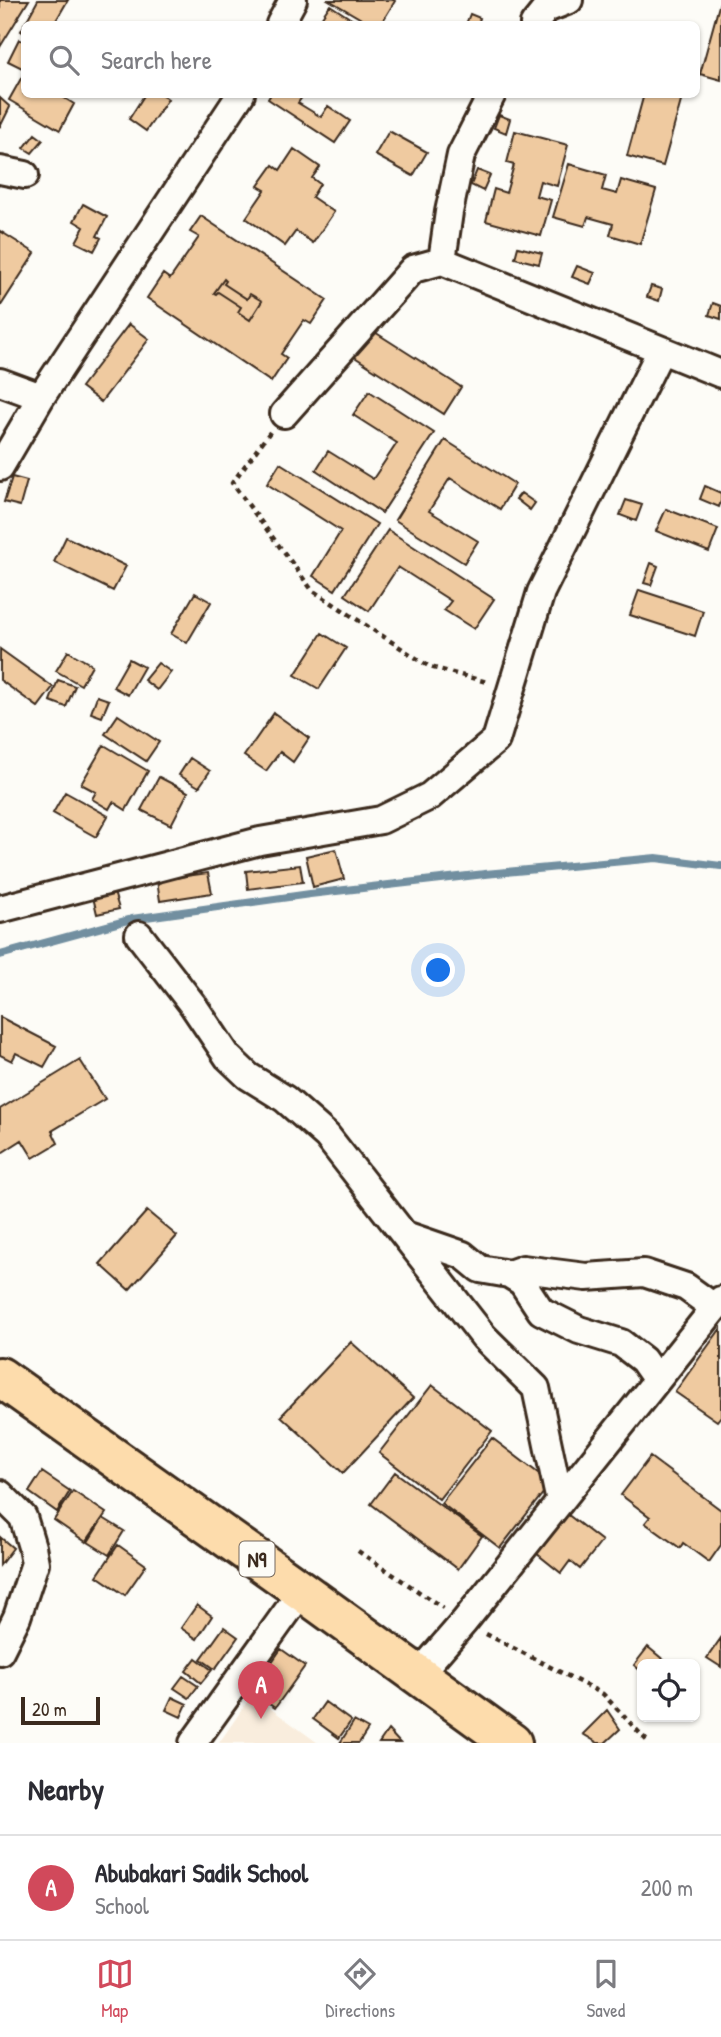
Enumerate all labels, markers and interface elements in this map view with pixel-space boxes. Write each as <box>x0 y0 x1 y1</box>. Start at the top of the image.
search box <box>21 21 700 98</box>
icon: search <box>45 41 83 79</box>
text: Search here <box>101 42 212 77</box>
your location <box>421 953 455 987</box>
road number: N9 <box>240 1542 274 1576</box>
map controls <box>637 1659 700 1722</box>
button: locate <box>637 1659 700 1722</box>
pin: A <box>238 1661 284 1719</box>
scale bar <box>21 1694 100 1726</box>
text: 20 m <box>32 1696 67 1722</box>
text: Nearby <box>28 1769 104 1809</box>
text: Abubakari Sadik School <box>95 1855 308 1890</box>
text: A <box>45 1872 57 1903</box>
text: 200 m <box>641 1872 693 1903</box>
text: School <box>95 1890 149 1921</box>
tab: Map <box>96 1955 134 2023</box>
tab: Directions <box>325 1955 395 2023</box>
tab: Saved <box>587 1955 625 2023</box>

